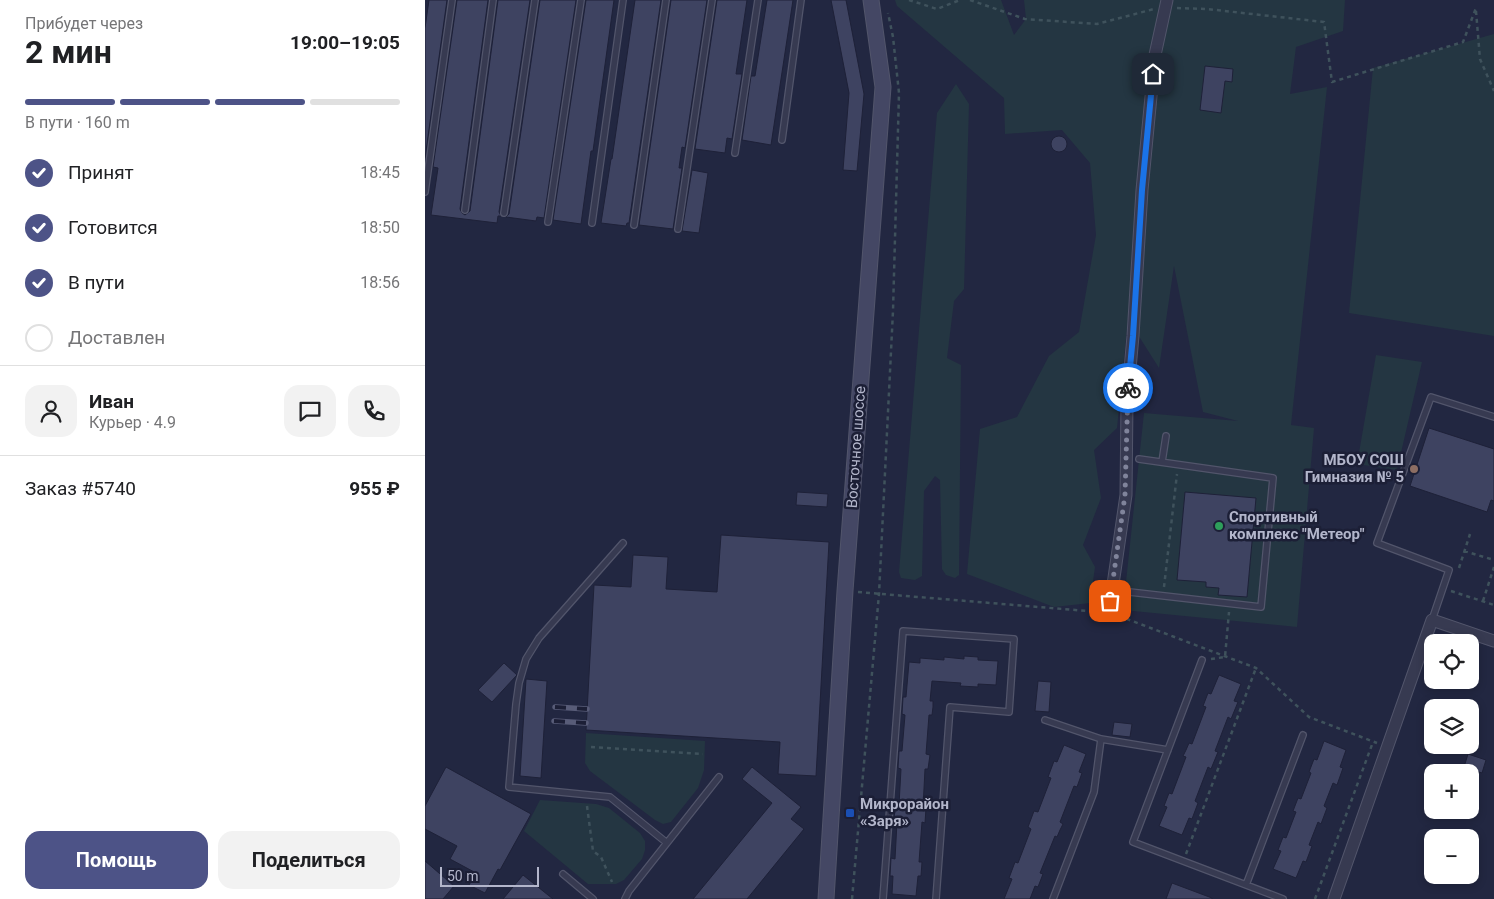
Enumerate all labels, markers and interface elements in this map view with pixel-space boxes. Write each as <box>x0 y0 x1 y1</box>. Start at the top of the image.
text: Прибудет через <box>25 14 143 33</box>
text: 19:00–19:05 <box>290 31 400 54</box>
text: 2 мин <box>25 33 112 71</box>
pin <box>1132 53 1174 95</box>
icon: home <box>1139 60 1167 88</box>
text: В пути · 160 m <box>25 113 130 132</box>
icon: check <box>25 159 53 187</box>
text: Принят <box>68 161 134 184</box>
text: 18:45 <box>360 163 400 182</box>
icon: check <box>25 214 53 242</box>
text: Готовится <box>68 216 158 239</box>
text: 18:50 <box>360 218 400 237</box>
icon: check <box>25 269 53 297</box>
text: В пути <box>68 271 125 294</box>
text: 18:56 <box>360 273 400 292</box>
text: Доставлен <box>68 326 165 349</box>
courier <box>1103 363 1153 413</box>
icon: bike <box>1114 374 1142 402</box>
button: person <box>25 385 77 437</box>
button: chat <box>284 385 336 437</box>
button: phone <box>348 385 400 437</box>
street label: Восточное шоссе <box>843 385 869 509</box>
text: Иван <box>89 390 134 413</box>
text: Курьер · 4.9 <box>89 413 176 432</box>
place label: МБОУ СОШ Гимназия № 5 <box>1305 451 1404 486</box>
marker: МБОУ СОШ Гимназия № 5 <box>1408 463 1420 475</box>
text: Заказ #5740 <box>25 477 136 500</box>
text: 955 ₽ <box>349 477 400 500</box>
place label: Спортивный комплекс "Метеор" <box>1229 508 1365 543</box>
marker: Спортивный комплекс "Метеор" <box>1213 520 1225 532</box>
pin <box>1089 580 1131 622</box>
icon: bag <box>1096 587 1124 615</box>
map controls <box>1424 634 1479 884</box>
button: locate <box>1424 634 1479 689</box>
button: layers <box>1424 699 1479 754</box>
button: + <box>1424 764 1479 819</box>
place label: Микрорайон «Заря» <box>860 795 949 830</box>
marker: Микрорайон «Заря» <box>844 807 856 819</box>
button: − <box>1424 829 1479 884</box>
button: Помощь <box>25 831 208 889</box>
button: Поделиться <box>218 831 400 889</box>
scale bar <box>440 864 539 887</box>
text: 50 m <box>447 868 479 884</box>

